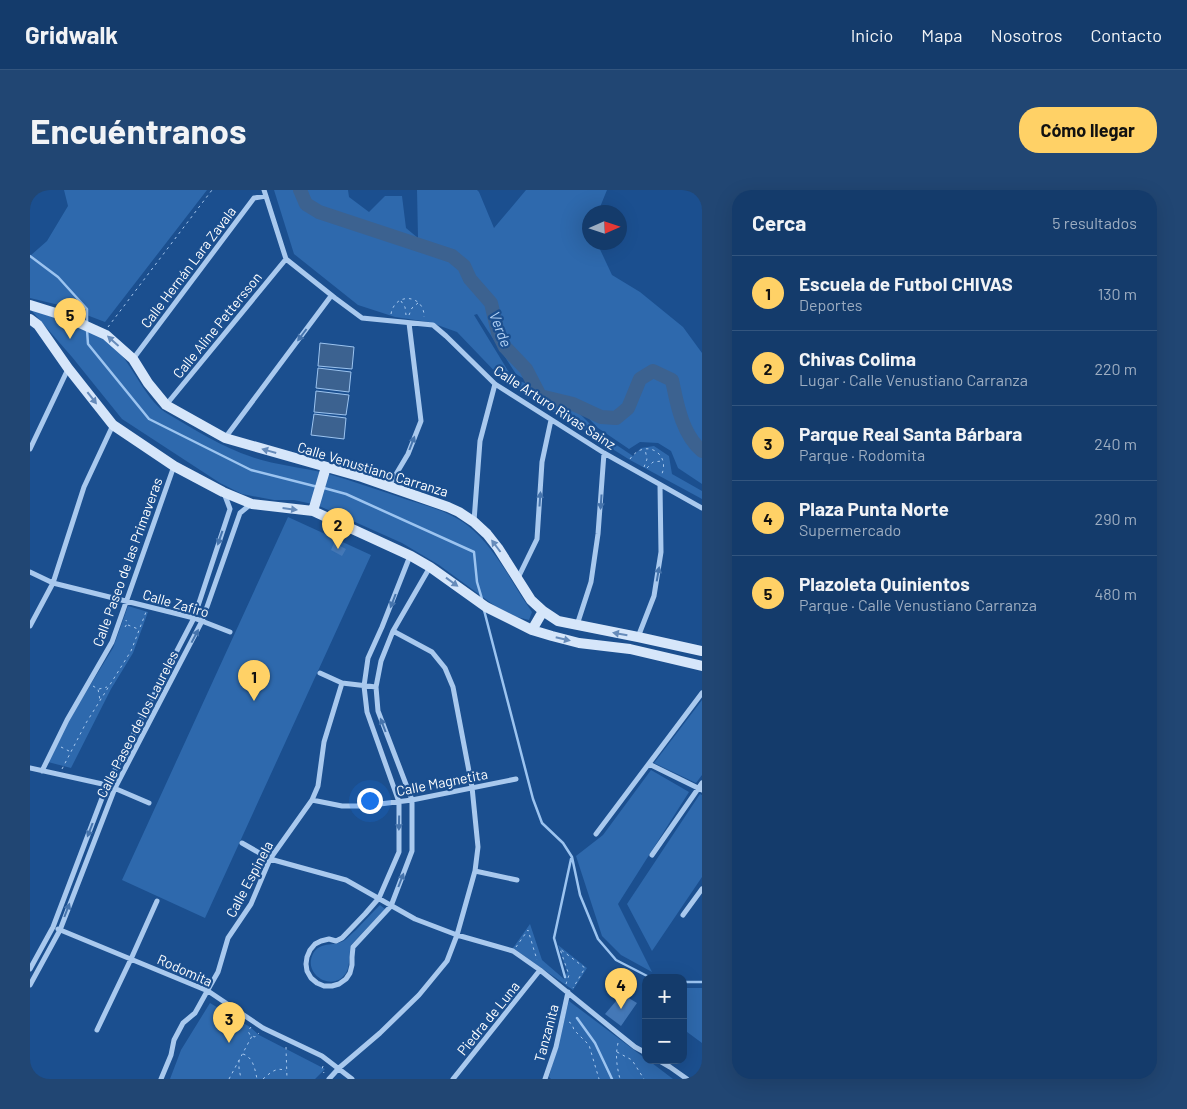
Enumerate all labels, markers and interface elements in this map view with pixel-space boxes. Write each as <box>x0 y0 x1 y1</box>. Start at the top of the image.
text: Gridwalk <box>25 20 118 49</box>
text: Inicio <box>851 24 893 46</box>
text: Mapa <box>921 24 963 46</box>
text: Nosotros <box>991 24 1062 46</box>
text: Contacto <box>1090 24 1162 46</box>
button: Cómo llegar <box>1019 107 1157 153</box>
text: Encuéntranos <box>30 109 247 151</box>
street label: Calle Hernán Lara Zavala <box>137 203 239 331</box>
north arrow <box>582 205 627 250</box>
text: Cerca <box>752 210 806 235</box>
text: 5 resultados <box>1052 213 1137 232</box>
street label: Calle Aline Pettersson <box>169 269 265 381</box>
text: Escuela de Futbol CHIVAS <box>799 272 1013 295</box>
text: 1 <box>765 284 771 303</box>
text: 130 m <box>1098 284 1137 303</box>
text: Deportes <box>799 295 863 314</box>
pin: 5 <box>54 298 86 339</box>
water label: Verde <box>486 309 516 349</box>
one-way arrow <box>297 328 307 342</box>
one-way arrow <box>107 335 119 347</box>
text: Chivas Colima <box>799 347 916 370</box>
text: 2 <box>764 359 772 378</box>
text: 220 m <box>1094 359 1137 378</box>
street label: Calle Arturo Rivas Sainz <box>491 361 619 453</box>
text: Lugar · Calle Venustiano Carranza <box>799 370 1028 389</box>
one-way arrow <box>86 391 97 404</box>
text: Parque Real Santa Bárbara <box>799 422 1022 445</box>
text: 3 <box>764 434 772 453</box>
text: 240 m <box>1094 434 1137 453</box>
one-way arrow <box>408 435 416 450</box>
street label: Calle Venustiano Carranza <box>296 438 450 500</box>
text: Parque · Rodomita <box>799 445 925 464</box>
one-way arrow <box>262 447 277 455</box>
street label: Calle Paseo de las Primaveras <box>88 475 166 649</box>
one-way arrow <box>536 491 544 507</box>
one-way arrow <box>596 494 604 510</box>
text: Plaza Punta Norte <box>799 497 949 520</box>
one-way arrow <box>282 505 298 513</box>
pin: 2 <box>322 508 354 549</box>
text: 4 <box>763 509 773 528</box>
text: 290 m <box>1095 509 1137 528</box>
text: Supermercado <box>799 520 901 539</box>
one-way arrow <box>216 531 224 546</box>
one-way arrow <box>491 539 501 553</box>
one-way arrow <box>654 565 662 581</box>
text: Plazoleta Quinientos <box>799 572 970 595</box>
one-way arrow <box>445 577 458 588</box>
text: 5 <box>764 584 772 603</box>
text: 480 m <box>1094 584 1137 603</box>
street label: Calle Zafiro <box>141 585 211 621</box>
one-way arrow <box>388 594 396 608</box>
text: Parque · Calle Venustiano Carranza <box>799 595 1037 614</box>
one-way arrow <box>190 629 199 643</box>
one-way arrow <box>612 629 628 637</box>
one-way arrow <box>555 635 570 643</box>
street label: Calle Paseo de los Laureles <box>92 647 182 800</box>
pin: 1 <box>238 660 270 701</box>
one-way arrow <box>379 717 387 732</box>
street label: Calle Magnetita <box>395 765 489 799</box>
your location <box>357 788 383 814</box>
one-way arrow <box>395 815 403 831</box>
one-way arrow <box>86 822 93 837</box>
street label: Calle Espinela <box>222 838 276 920</box>
one-way arrow <box>397 872 405 887</box>
one-way arrow <box>63 902 71 917</box>
street label: Rodomita <box>155 950 215 990</box>
pin: 4 <box>605 968 637 1009</box>
map controls <box>642 974 687 1064</box>
button: + <box>642 974 687 1019</box>
street label: Piedra de Luna <box>453 978 523 1058</box>
pin: 3 <box>213 1002 245 1043</box>
street label: Tanzanita <box>530 1002 562 1064</box>
button: − <box>642 1019 687 1064</box>

